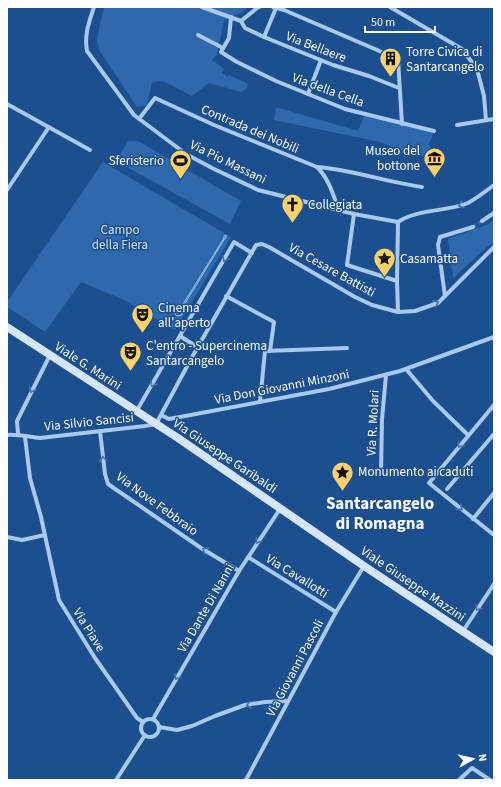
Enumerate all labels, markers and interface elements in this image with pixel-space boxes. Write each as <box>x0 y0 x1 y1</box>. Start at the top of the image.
scale bar <box>365 8 435 34</box>
text: 50 m <box>371 14 395 31</box>
street label: Via Bellaere <box>283 27 349 67</box>
place label: Torre Civica di Santarcangelo <box>406 43 484 76</box>
building icon: Torre Civica di Santarcangelo <box>377 46 403 79</box>
street label: Via della Cella <box>289 69 367 111</box>
street label: Contrada dei Nobili <box>198 100 302 158</box>
street label: Via Pio Massani <box>187 136 269 188</box>
place label: Museo del bottone <box>365 142 420 175</box>
museum icon: Museo del bottone <box>422 145 448 178</box>
sports icon: Sferisterio <box>167 148 193 181</box>
place label: Sferisterio <box>109 152 164 170</box>
church icon: Collegiata <box>279 192 305 225</box>
place label: Collegiata <box>308 196 362 214</box>
one-way arrow <box>457 200 464 209</box>
park label: Campo della Fiera <box>92 221 148 254</box>
street label: Via Cesare Battisti <box>285 239 379 301</box>
place icon: Casamatta <box>372 246 398 279</box>
place label: Casamatta <box>400 250 458 268</box>
one-way arrow <box>222 255 229 262</box>
place label: Cinema all'aperto <box>158 299 210 332</box>
one-way arrow <box>431 300 439 308</box>
theatre icon: Cinema all'aperto <box>129 302 155 335</box>
place label: C'entro - Supercinema Santarcangelo <box>146 337 267 370</box>
street label: Viale G. Marini <box>51 338 125 394</box>
theatre icon: C'entro - Supercinema Santarcangelo <box>118 340 144 373</box>
street label: Via Don Giovanni Minzoni <box>213 365 351 409</box>
one-way arrow <box>150 379 157 387</box>
one-way arrow <box>29 386 37 394</box>
street label: Via R. Molari <box>362 389 384 457</box>
street label: Via Silvio Sancisi <box>43 408 135 436</box>
street label: Via Giuseppe Garibaldi <box>169 414 281 498</box>
one-way arrow <box>458 441 465 448</box>
one-way arrow <box>99 456 108 462</box>
place icon: Monumento ai caduti <box>330 459 356 492</box>
place label: Monumento ai caduti <box>358 463 473 481</box>
street label: Via Nove Febbraio <box>112 468 202 540</box>
district label: Santarcangelo di Romagna <box>326 492 434 536</box>
one-way arrow <box>455 503 462 510</box>
one-way arrow <box>255 537 263 544</box>
street label: Viale Giuseppe Mazzini <box>357 542 469 626</box>
one-way arrow <box>202 548 209 555</box>
street label: Via Cavallotti <box>262 550 332 602</box>
street label: Via Dante Di Nanni <box>173 560 239 656</box>
one-way arrow <box>476 604 483 611</box>
street label: Via Piave <box>68 605 110 655</box>
street label: Via Giovanni Pascoli <box>262 616 328 720</box>
one-way arrow <box>175 672 182 680</box>
one-way arrow <box>246 700 252 709</box>
north arrow <box>453 739 493 779</box>
text: N <box>474 753 490 762</box>

